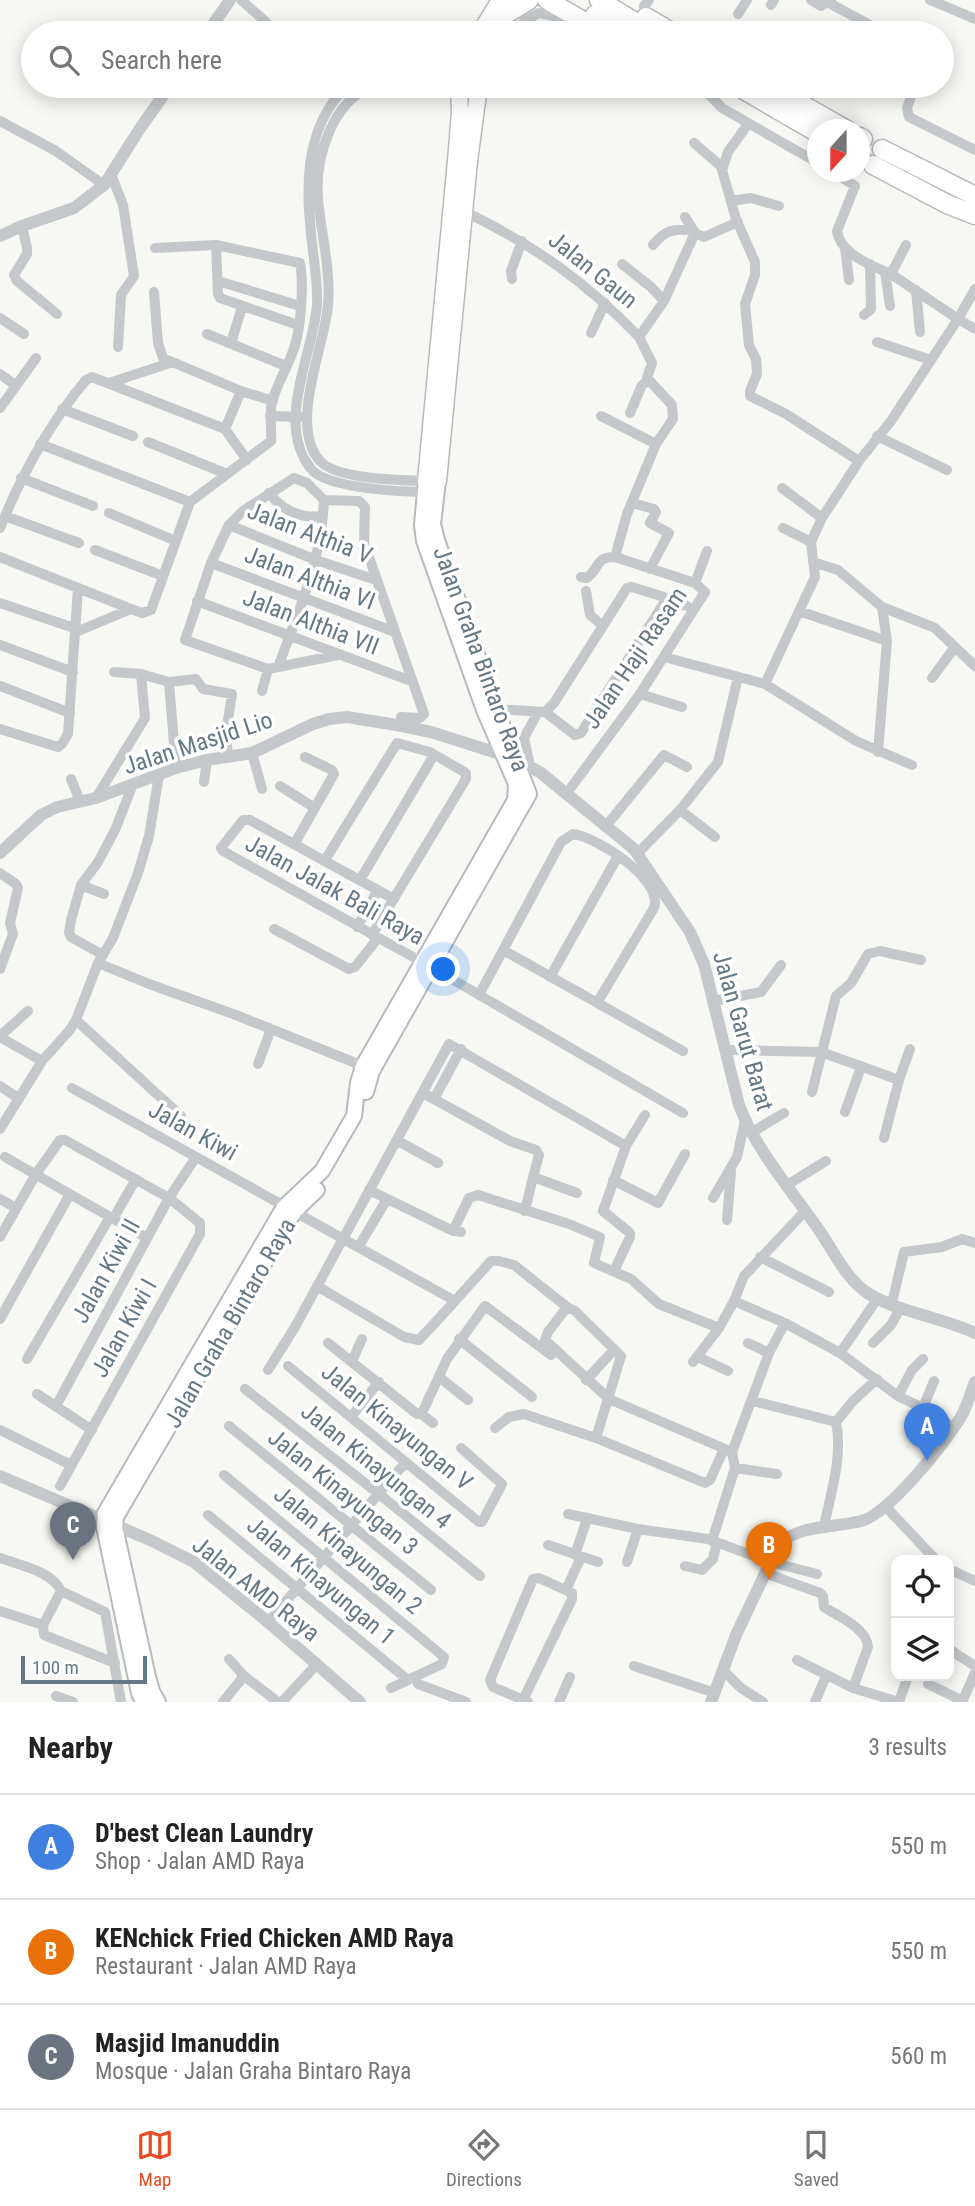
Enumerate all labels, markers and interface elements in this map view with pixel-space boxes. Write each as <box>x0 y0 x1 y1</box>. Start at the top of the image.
search box <box>21 21 954 98</box>
icon: search <box>45 41 83 79</box>
text: Search here <box>101 45 222 75</box>
north arrow <box>807 119 870 182</box>
street label: Jalan Gaun <box>543 226 643 314</box>
street label: Jalan Althia V <box>244 496 376 570</box>
street label: Jalan Althia VI <box>241 540 379 616</box>
street label: Jalan Graha Bintaro Raya <box>427 543 535 775</box>
street label: Jalan Haji Rasam <box>577 582 693 734</box>
street label: Jalan Althia VII <box>239 583 383 661</box>
street label: Jalan Masjid Lio <box>120 706 276 780</box>
street label: Jalan Jalak Bali Raya <box>241 829 429 951</box>
street label: Jalan Garut Barat <box>707 948 779 1114</box>
your location <box>426 952 460 986</box>
street label: Jalan Kiwi <box>144 1095 242 1167</box>
street label: Jalan Graha Bintaro Raya <box>159 1213 301 1433</box>
street label: Jalan Kiwi II <box>66 1214 146 1328</box>
street label: Jalan Kiwi I <box>85 1274 163 1382</box>
street label: Jalan Kinayungan V <box>316 1358 478 1496</box>
street label: Jalan Kinayungan 4 <box>296 1397 457 1535</box>
pin: A <box>904 1403 950 1461</box>
street label: Jalan Kinayungan 3 <box>263 1423 423 1561</box>
street label: Jalan Kinayungan 2 <box>268 1480 428 1620</box>
pin: C <box>50 1502 96 1560</box>
street label: Jalan Kinayungan 1 <box>241 1511 401 1651</box>
pin: B <box>746 1522 792 1580</box>
street label: Jalan AMD Raya <box>187 1531 325 1647</box>
map controls <box>891 1555 954 1681</box>
button: locate <box>891 1555 954 1618</box>
button: layers <box>891 1618 954 1681</box>
scale bar <box>21 1653 147 1685</box>
text: 100 m <box>32 1656 79 1679</box>
text: Nearby <box>28 1730 113 1765</box>
text: 3 results <box>869 1734 947 1761</box>
text: D'best Clean Laundry <box>95 1818 313 1848</box>
text: A <box>44 1833 58 1860</box>
text: 550 m <box>890 1833 947 1860</box>
text: Shop · Jalan AMD Raya <box>95 1848 304 1875</box>
text: KENchick Fried Chicken AMD Raya <box>95 1923 454 1953</box>
text: B <box>45 1938 57 1965</box>
text: 550 m <box>890 1938 947 1965</box>
text: Restaurant · Jalan AMD Raya <box>95 1953 356 1980</box>
text: Masjid Imanuddin <box>95 2028 280 2058</box>
text: C <box>44 2043 58 2070</box>
text: 560 m <box>890 2043 947 2070</box>
text: Mosque · Jalan Graha Bintaro Raya <box>95 2058 411 2085</box>
tab: Map <box>136 2126 174 2191</box>
tab: Directions <box>446 2126 522 2191</box>
tab: Saved <box>794 2126 839 2191</box>

